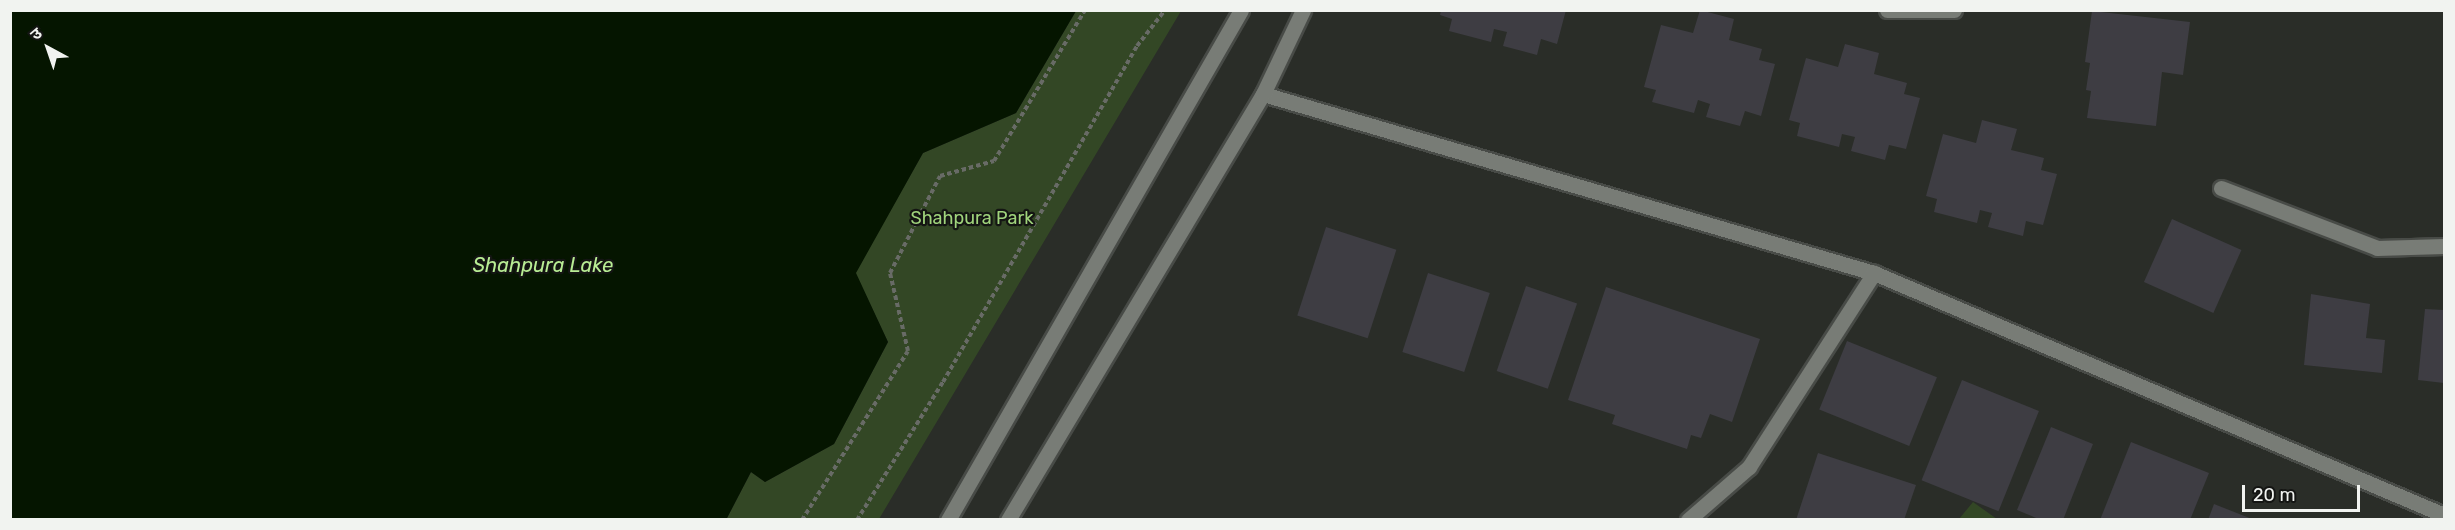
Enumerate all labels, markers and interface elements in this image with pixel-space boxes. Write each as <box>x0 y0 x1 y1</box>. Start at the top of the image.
north arrow <box>18 18 78 78</box>
text: उ <box>26 24 46 44</box>
park label: Shahpura Park <box>910 207 1034 229</box>
water label: Shahpura Lake <box>473 253 613 277</box>
scale bar <box>2245 473 2364 511</box>
text: 20 m <box>2253 484 2295 506</box>

